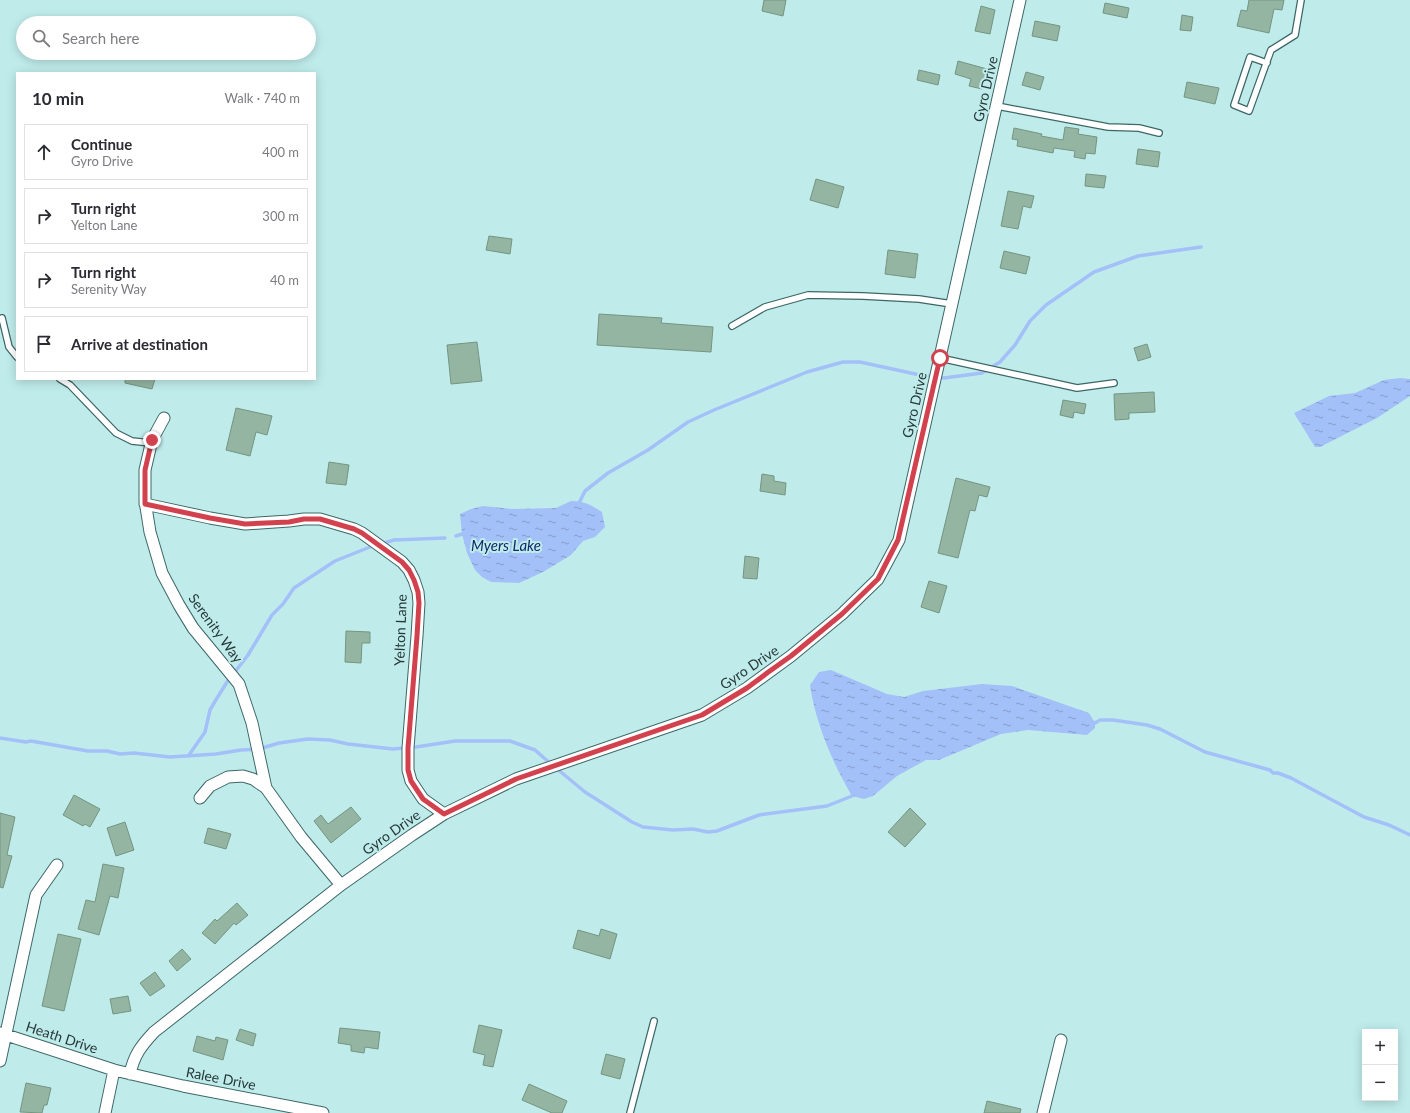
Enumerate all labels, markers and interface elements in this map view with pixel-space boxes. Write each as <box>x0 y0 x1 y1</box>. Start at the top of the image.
search box <box>16 16 316 60</box>
icon: search <box>30 27 52 49</box>
text: Search here <box>62 29 139 47</box>
street label: Gyro Drive <box>969 54 1001 124</box>
text: 10 min <box>32 88 84 109</box>
text: Walk · 740 m <box>224 90 300 106</box>
text: Continue <box>71 135 132 153</box>
icon: ahead <box>33 141 55 163</box>
text: 400 m <box>262 144 299 160</box>
text: Gyro Drive <box>71 153 133 169</box>
text: Turn right <box>71 199 136 217</box>
icon: right <box>33 205 55 227</box>
text: 300 m <box>262 208 299 224</box>
text: Yelton Lane <box>71 217 137 233</box>
text: Turn right <box>71 263 136 281</box>
icon: right <box>33 269 55 291</box>
text: 40 m <box>270 272 299 288</box>
text: Serenity Way <box>71 281 147 297</box>
icon: arrive <box>33 333 55 355</box>
text: Arrive at destination <box>71 335 208 353</box>
route start <box>931 349 949 367</box>
street label: Gyro Drive <box>898 370 930 440</box>
route end <box>143 431 161 449</box>
water label: Myers Lake <box>471 536 541 554</box>
street label: Serenity Way <box>185 590 247 667</box>
street label: Yelton Lane <box>390 594 410 666</box>
street label: Gyro Drive <box>717 641 781 693</box>
street label: Gyro Drive <box>359 806 423 858</box>
street label: Heath Drive <box>24 1017 100 1057</box>
map controls <box>1362 1029 1398 1101</box>
button: + <box>1362 1029 1398 1065</box>
street label: Ralee Drive <box>185 1063 257 1093</box>
button: − <box>1362 1065 1398 1101</box>

